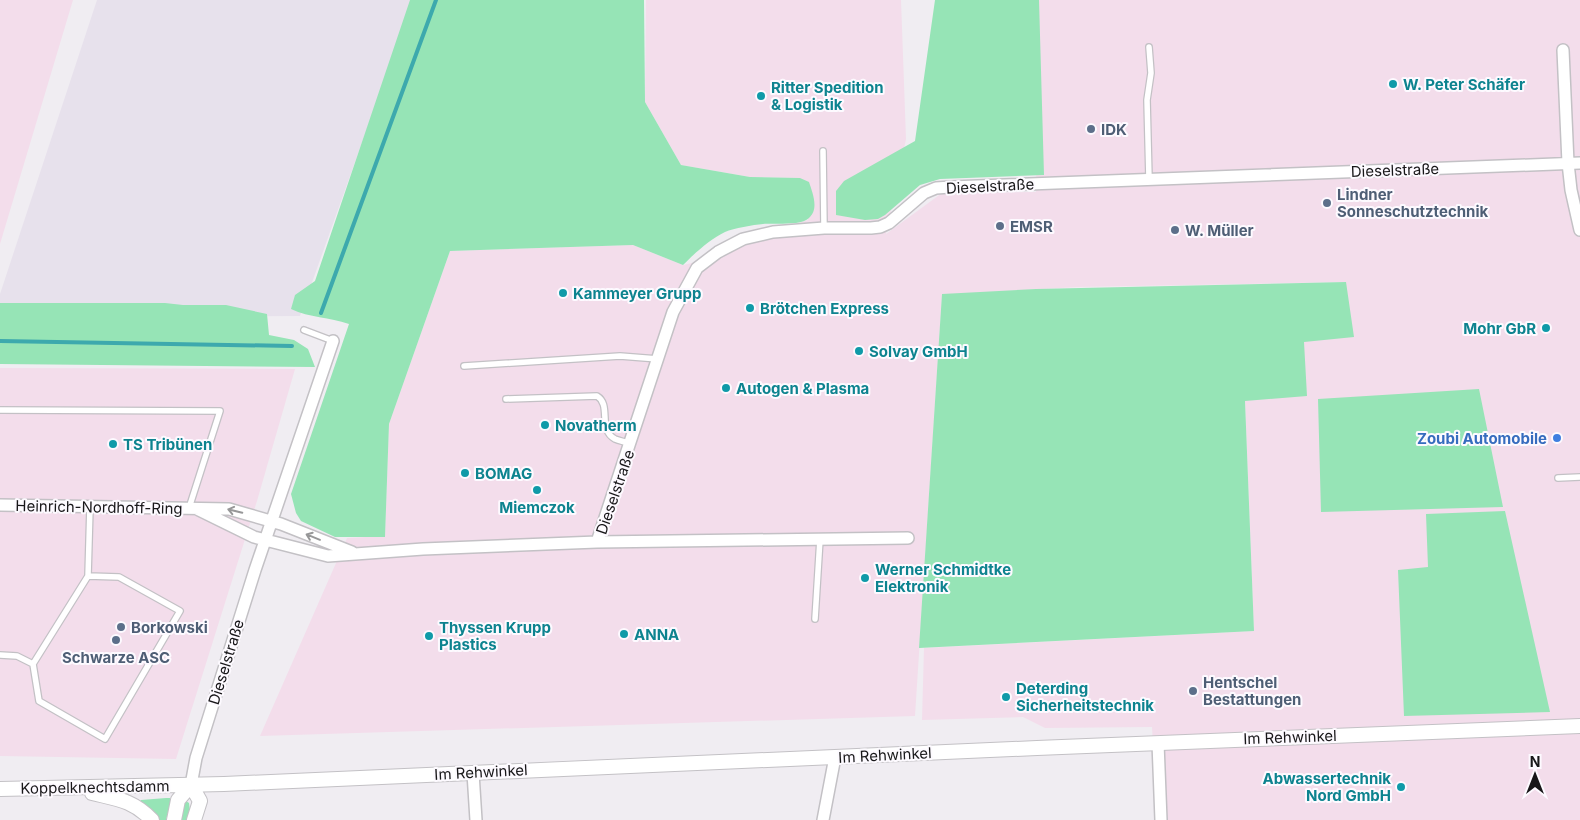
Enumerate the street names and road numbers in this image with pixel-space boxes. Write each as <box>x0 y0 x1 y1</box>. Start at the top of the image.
street label: Dieselstraße <box>1351 159 1439 181</box>
street label: Dieselstraße <box>945 174 1035 198</box>
street label: Dieselstraße <box>592 447 638 537</box>
street label: Heinrich-Nordhoff-Ring <box>15 496 183 518</box>
street label: Dieselstraße <box>204 617 248 707</box>
street label: Im Rehwinkel <box>1243 726 1337 748</box>
street label: Im Rehwinkel <box>838 743 932 767</box>
street label: Im Rehwinkel <box>434 760 528 784</box>
street label: Koppelknechtsdamm <box>20 776 170 798</box>

